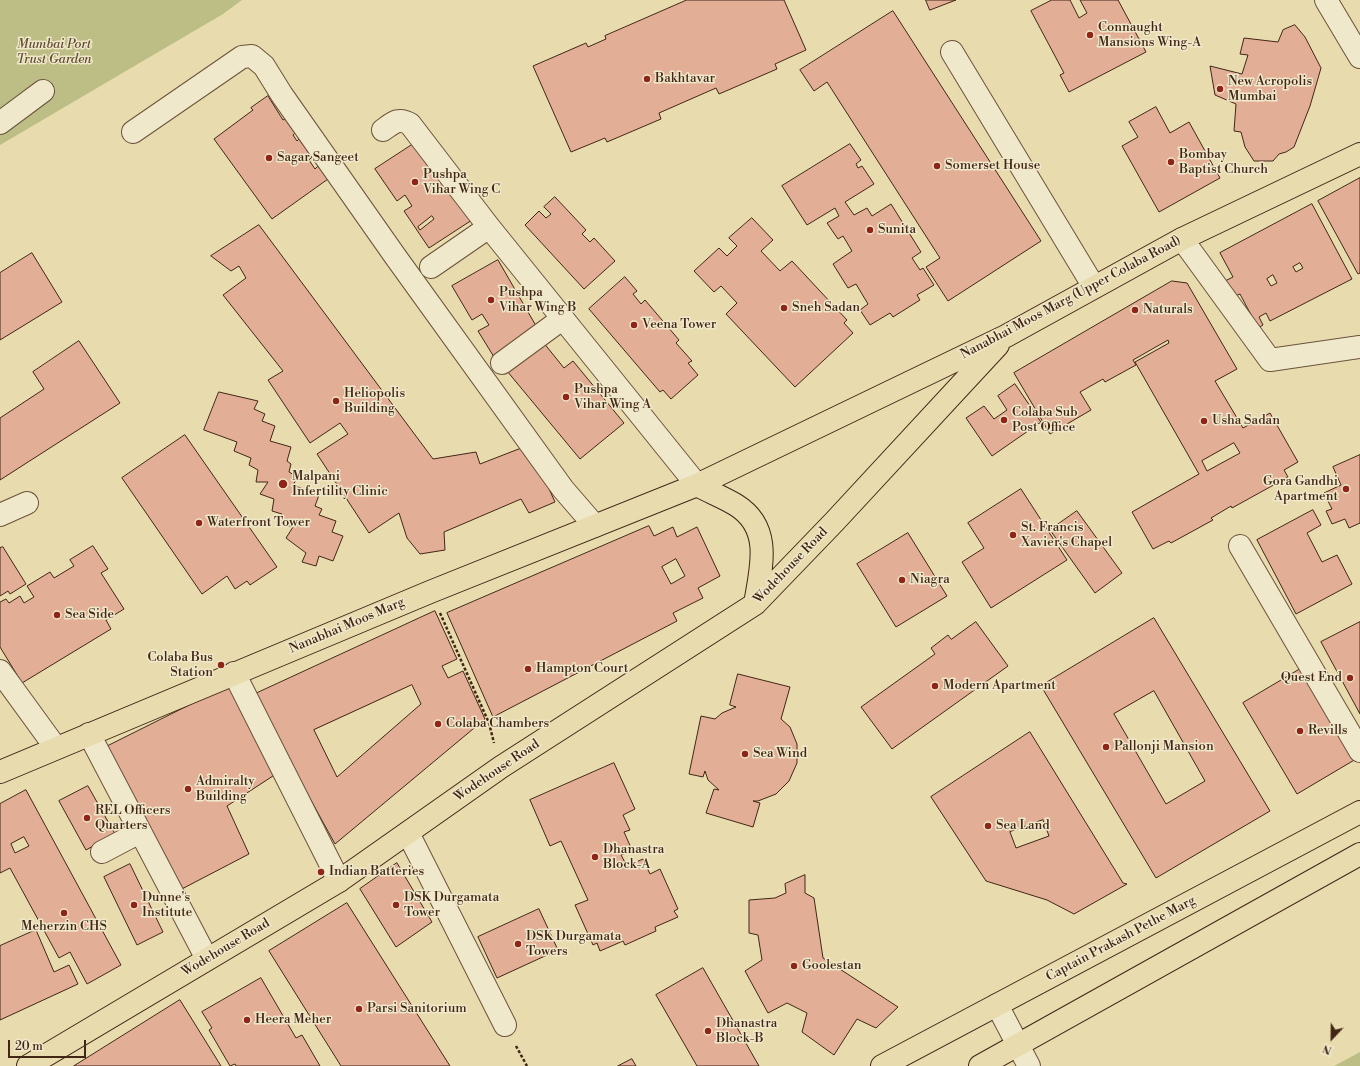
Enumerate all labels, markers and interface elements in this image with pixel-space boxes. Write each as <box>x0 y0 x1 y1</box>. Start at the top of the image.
place label: Connaught Mansions Wing-A <box>1098 20 1201 51</box>
marker: Connaught Mansions Wing-A <box>1085 30 1095 40</box>
park label: Mumbai Port Trust Garden <box>17 37 91 68</box>
place label: Bakhtavar <box>655 71 715 87</box>
marker: Bakhtavar <box>642 74 652 84</box>
place label: New Acropolis Mumbai <box>1228 74 1312 105</box>
marker: New Acropolis Mumbai <box>1215 84 1225 94</box>
place label: Bombay Baptist Church <box>1179 147 1268 178</box>
place label: Sagar Sangeet <box>277 150 359 166</box>
marker: Sagar Sangeet <box>264 153 274 163</box>
marker: Bombay Baptist Church <box>1166 157 1176 167</box>
place label: Somerset House <box>945 158 1040 174</box>
marker: Somerset House <box>932 161 942 171</box>
place label: Pushpa Vihar Wing C <box>423 167 500 198</box>
marker: Pushpa Vihar Wing C <box>410 177 420 187</box>
place label: Sunita <box>878 222 916 238</box>
marker: Sunita <box>865 225 875 235</box>
street label: Nanabhai Moos Marg (Upper Colaba Road) <box>958 233 1184 363</box>
place label: Pushpa Vihar Wing B <box>499 285 576 316</box>
marker: Pushpa Vihar Wing B <box>486 295 496 305</box>
place label: Sneh Sadan <box>792 300 860 316</box>
place label: Naturals <box>1143 302 1193 318</box>
marker: Sneh Sadan <box>779 303 789 313</box>
marker: Naturals <box>1130 305 1140 315</box>
place label: Veena Tower <box>642 317 716 333</box>
marker: Veena Tower <box>629 320 639 330</box>
place label: Pushpa Vihar Wing A <box>574 382 651 413</box>
place label: Heliopolis Building <box>344 386 405 417</box>
marker: Pushpa Vihar Wing A <box>561 392 571 402</box>
marker: Heliopolis Building <box>331 396 341 406</box>
place label: Colaba Sub Post Office <box>1012 405 1078 436</box>
place label: Usha Sadan <box>1212 413 1280 429</box>
marker: Colaba Sub Post Office <box>999 415 1009 425</box>
marker: Usha Sadan <box>1199 416 1209 426</box>
place label: Malpani Infertility Clinic <box>292 469 388 500</box>
place label: Gora Gandhi Apartment <box>1263 474 1338 505</box>
marker: Malpani Infertility Clinic <box>277 478 289 490</box>
marker: Gora Gandhi Apartment <box>1341 484 1351 494</box>
place label: Waterfront Tower <box>207 515 310 531</box>
marker: Waterfront Tower <box>194 518 204 528</box>
place label: St. Francis Xavier's Chapel <box>1021 520 1112 551</box>
street label: Wodehouse Road <box>751 525 831 607</box>
marker: St. Francis Xavier's Chapel <box>1008 530 1018 540</box>
place label: Niagra <box>910 572 950 588</box>
marker: Niagra <box>897 575 907 585</box>
street label: Nanabhai Moos Marg <box>287 595 407 657</box>
place label: Sea Side <box>65 607 114 623</box>
marker: Sea Side <box>52 610 62 620</box>
place label: Colaba Bus Station <box>147 650 213 681</box>
marker: Colaba Bus Station <box>216 660 226 670</box>
place label: Hampton Court <box>536 661 628 677</box>
marker: Hampton Court <box>523 664 533 674</box>
place label: Quest End <box>1281 670 1342 686</box>
marker: Quest End <box>1345 673 1355 683</box>
place label: Modern Apartment <box>943 678 1056 694</box>
marker: Modern Apartment <box>930 681 940 691</box>
place label: Colaba Chambers <box>446 716 549 732</box>
marker: Colaba Chambers <box>433 719 443 729</box>
place label: Revills <box>1308 723 1348 739</box>
marker: Revills <box>1295 726 1305 736</box>
street label: Wodehouse Road <box>451 737 543 805</box>
place label: Pallonji Mansion <box>1114 739 1214 755</box>
marker: Pallonji Mansion <box>1101 742 1111 752</box>
place label: Sea Wind <box>753 746 807 762</box>
marker: Sea Wind <box>740 749 750 759</box>
place label: Admiralty Building <box>196 774 255 805</box>
marker: Admiralty Building <box>183 784 193 794</box>
place label: REL Officers Quarters <box>95 803 171 834</box>
marker: REL Officers Quarters <box>82 813 92 823</box>
place label: Sea Land <box>996 818 1050 834</box>
marker: Sea Land <box>983 821 993 831</box>
place label: Dhanastra Block-A <box>603 842 664 873</box>
marker: Dhanastra Block-A <box>590 852 600 862</box>
place label: Indian Batteries <box>329 864 424 880</box>
marker: Indian Batteries <box>316 867 326 877</box>
place label: Dunne's Institute <box>142 890 192 921</box>
place label: DSK Durgamata Tower <box>404 890 499 921</box>
street label: Captain Prakash Pethe Marg <box>1044 893 1198 985</box>
marker: Dunne's Institute <box>129 900 139 910</box>
marker: DSK Durgamata Tower <box>391 900 401 910</box>
marker: Meherzin CHS <box>59 908 69 918</box>
street label: Wodehouse Road <box>179 916 273 980</box>
place label: Meherzin CHS <box>21 919 107 935</box>
place label: DSK Durgamata Towers <box>526 929 621 960</box>
marker: DSK Durgamata Towers <box>513 939 523 949</box>
place label: Goolestan <box>802 958 862 974</box>
marker: Goolestan <box>789 961 799 971</box>
place label: Parsi Sanitorium <box>367 1001 467 1017</box>
marker: Parsi Sanitorium <box>354 1004 364 1014</box>
place label: Heera Meher <box>255 1012 331 1028</box>
marker: Heera Meher <box>242 1015 252 1025</box>
place label: Dhanastra Block-B <box>716 1016 777 1047</box>
north arrow <box>1312 1018 1352 1058</box>
marker: Dhanastra Block-B <box>703 1026 713 1036</box>
scale bar <box>10 1032 88 1058</box>
text: 20 m <box>15 1039 43 1054</box>
text: N <box>1321 1041 1334 1057</box>

